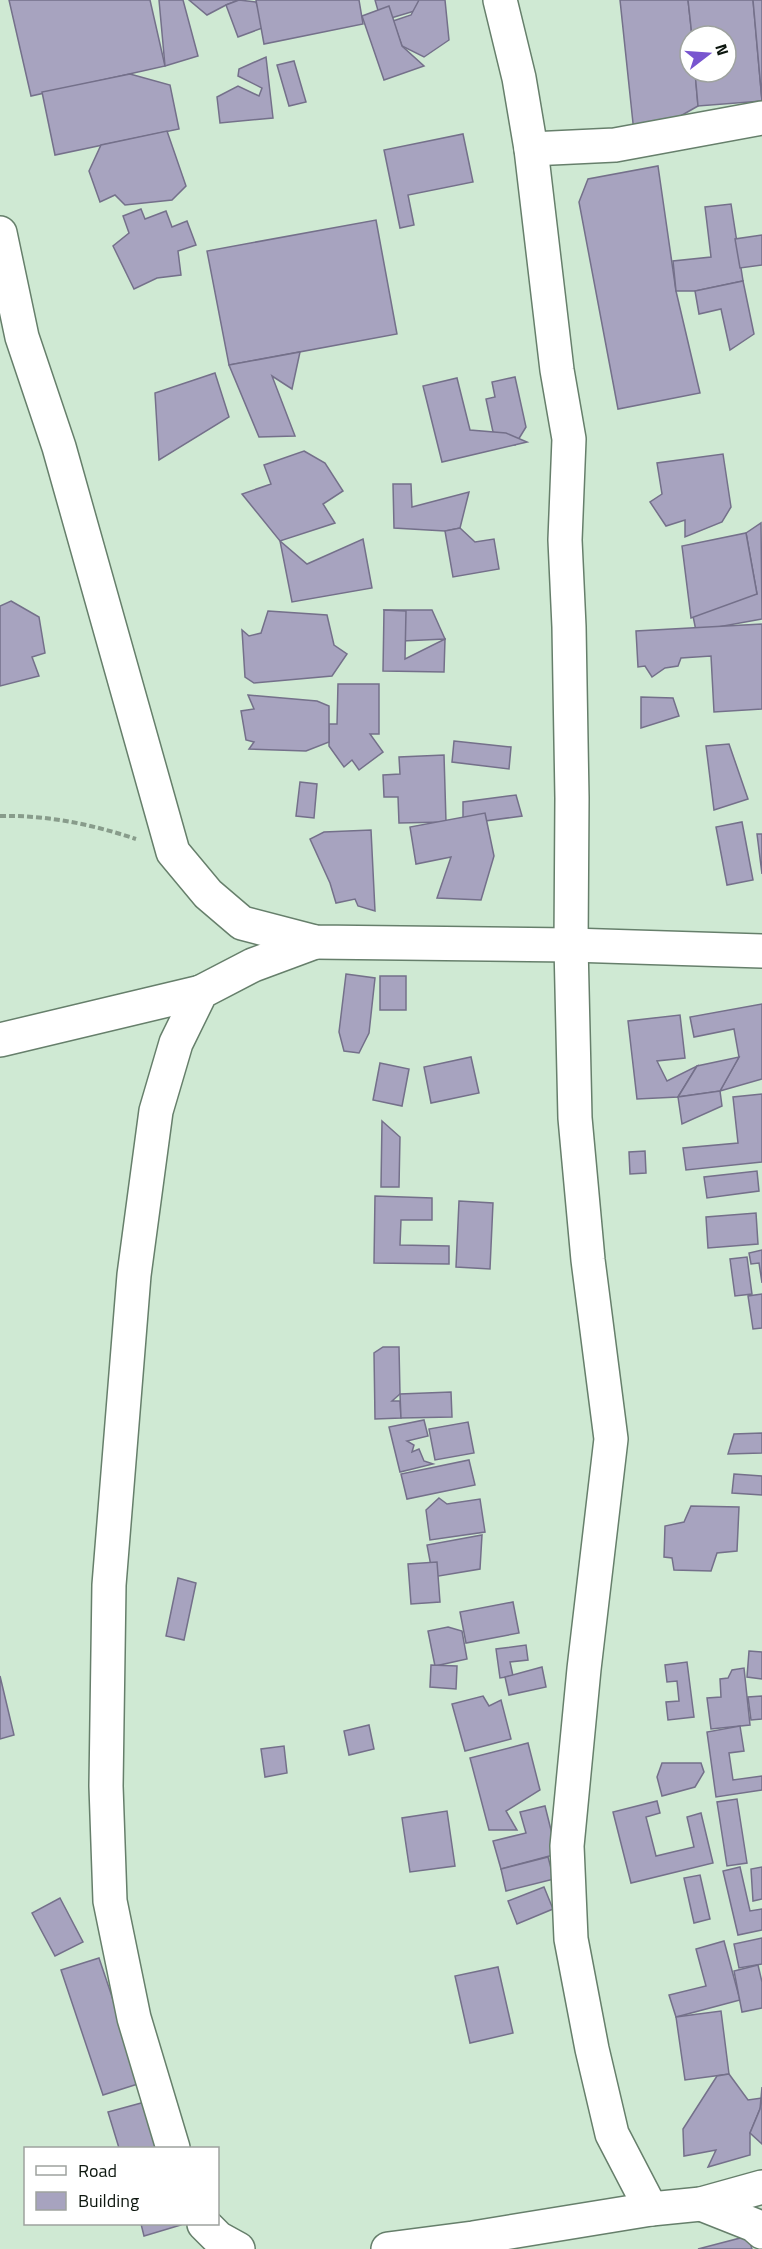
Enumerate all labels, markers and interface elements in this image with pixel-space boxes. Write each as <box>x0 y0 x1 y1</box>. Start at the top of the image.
north arrow <box>678 24 738 84</box>
text: N <box>709 41 735 58</box>
legend <box>24 2147 219 2225</box>
text: Road <box>78 2157 117 2184</box>
text: Building <box>78 2187 139 2214</box>

